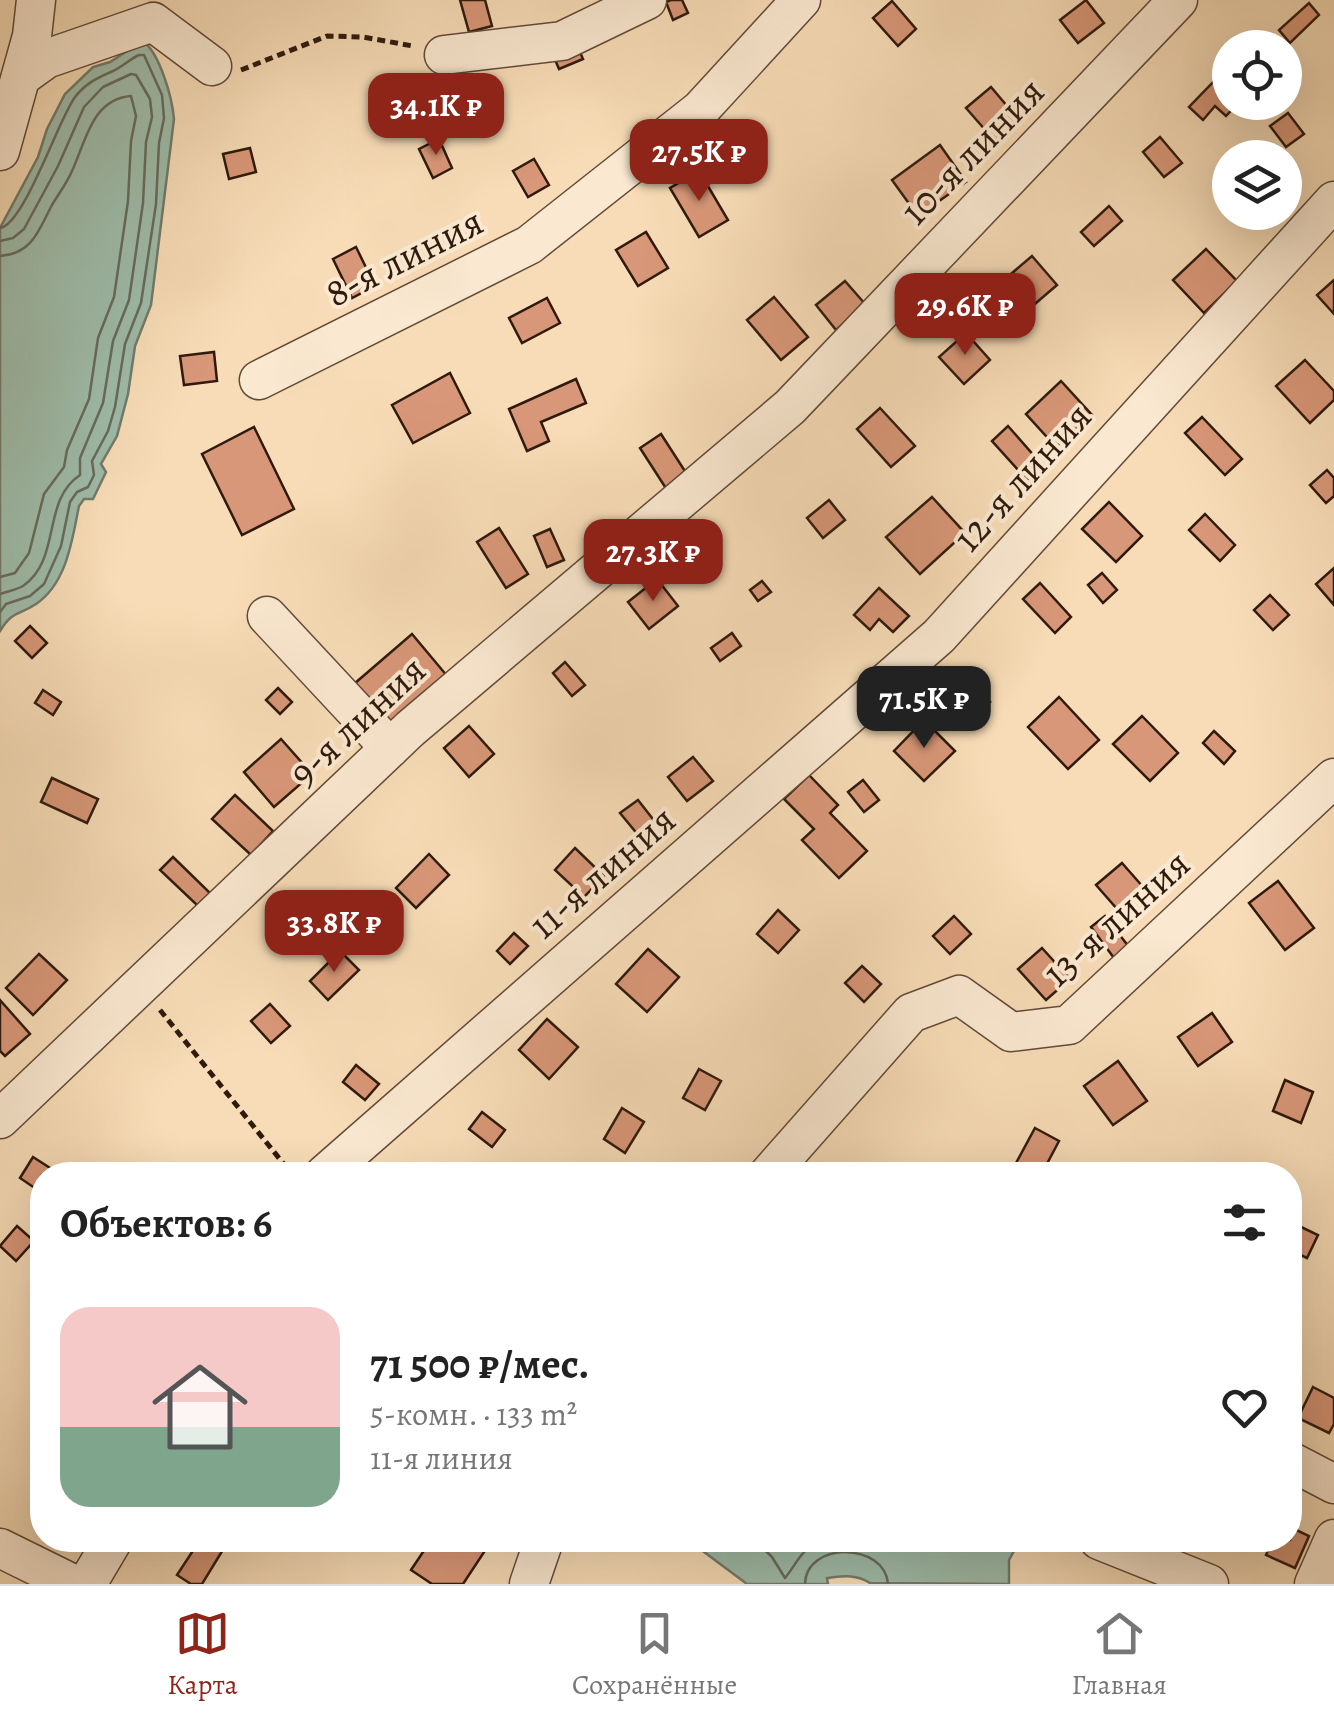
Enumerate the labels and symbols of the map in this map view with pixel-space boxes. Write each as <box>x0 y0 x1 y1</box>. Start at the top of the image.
street label: 10-я линия <box>888 65 1056 237</box>
pin: 34.1K ₽ <box>344 73 528 158</box>
pin: 27.5K ₽ <box>607 119 791 204</box>
street label: 8-я линия <box>316 194 492 320</box>
pin: 29.6K ₽ <box>873 273 1057 358</box>
street label: 12-я линия <box>940 390 1104 564</box>
pin: 27.3K ₽ <box>561 519 745 604</box>
street label: 9-я линия <box>276 643 438 799</box>
pin: 71.5K ₽ <box>832 666 1016 751</box>
street label: 11-я линия <box>517 793 687 951</box>
street label: 13-я линия <box>1030 837 1202 999</box>
pin: 33.8K ₽ <box>242 890 426 975</box>

